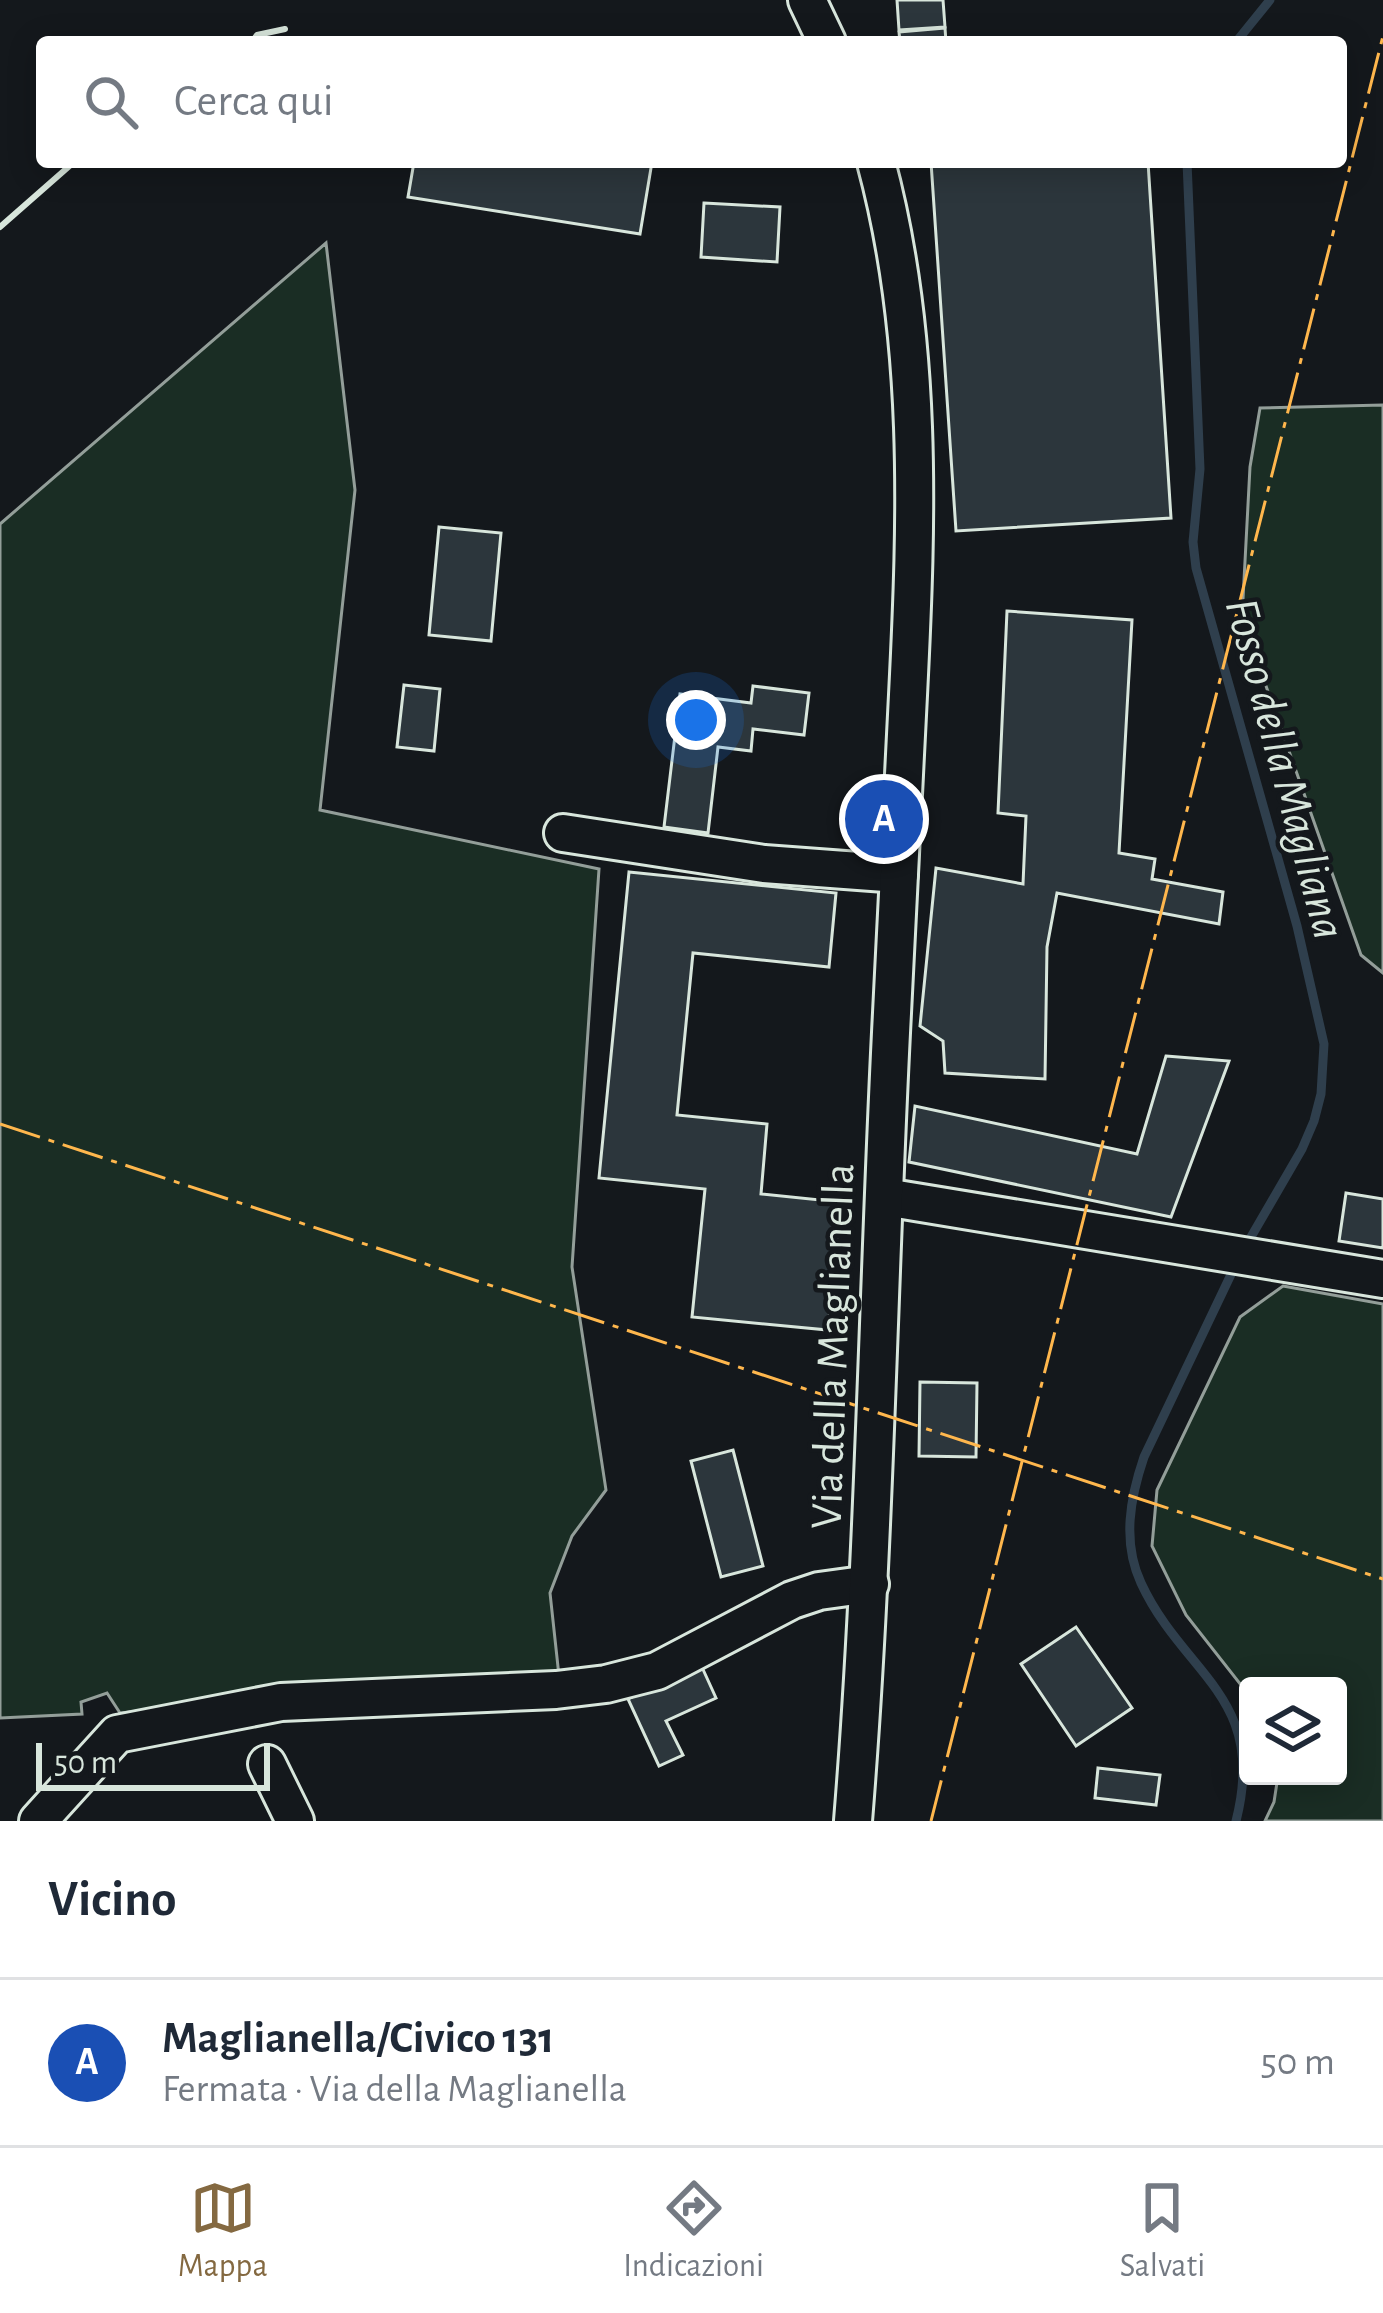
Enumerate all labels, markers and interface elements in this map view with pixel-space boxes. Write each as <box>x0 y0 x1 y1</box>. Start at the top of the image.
search box <box>36 36 1347 168</box>
icon: search <box>78 69 144 135</box>
text: Cerca qui <box>174 79 334 124</box>
water label: Fosso della Magliana <box>1216 593 1353 944</box>
your location <box>666 690 726 750</box>
pin: A <box>845 774 923 864</box>
street label: Via della Maglianella <box>805 1162 862 1530</box>
map controls <box>1239 1677 1347 1785</box>
button: layers <box>1239 1677 1347 1785</box>
scale bar <box>36 1737 270 1790</box>
text: 50 m <box>54 1747 117 1780</box>
text: Vicino <box>48 1874 176 1925</box>
text: Maglianella/Civico 131 <box>162 2016 554 2061</box>
text: A <box>75 2043 99 2082</box>
text: 50 m <box>1260 2043 1335 2082</box>
text: Fermata · Via della Maglianella <box>162 2070 627 2109</box>
tab: Mappa <box>178 2175 268 2287</box>
tab: Indicazioni <box>623 2175 764 2287</box>
tab: Salvati <box>1120 2175 1205 2287</box>

